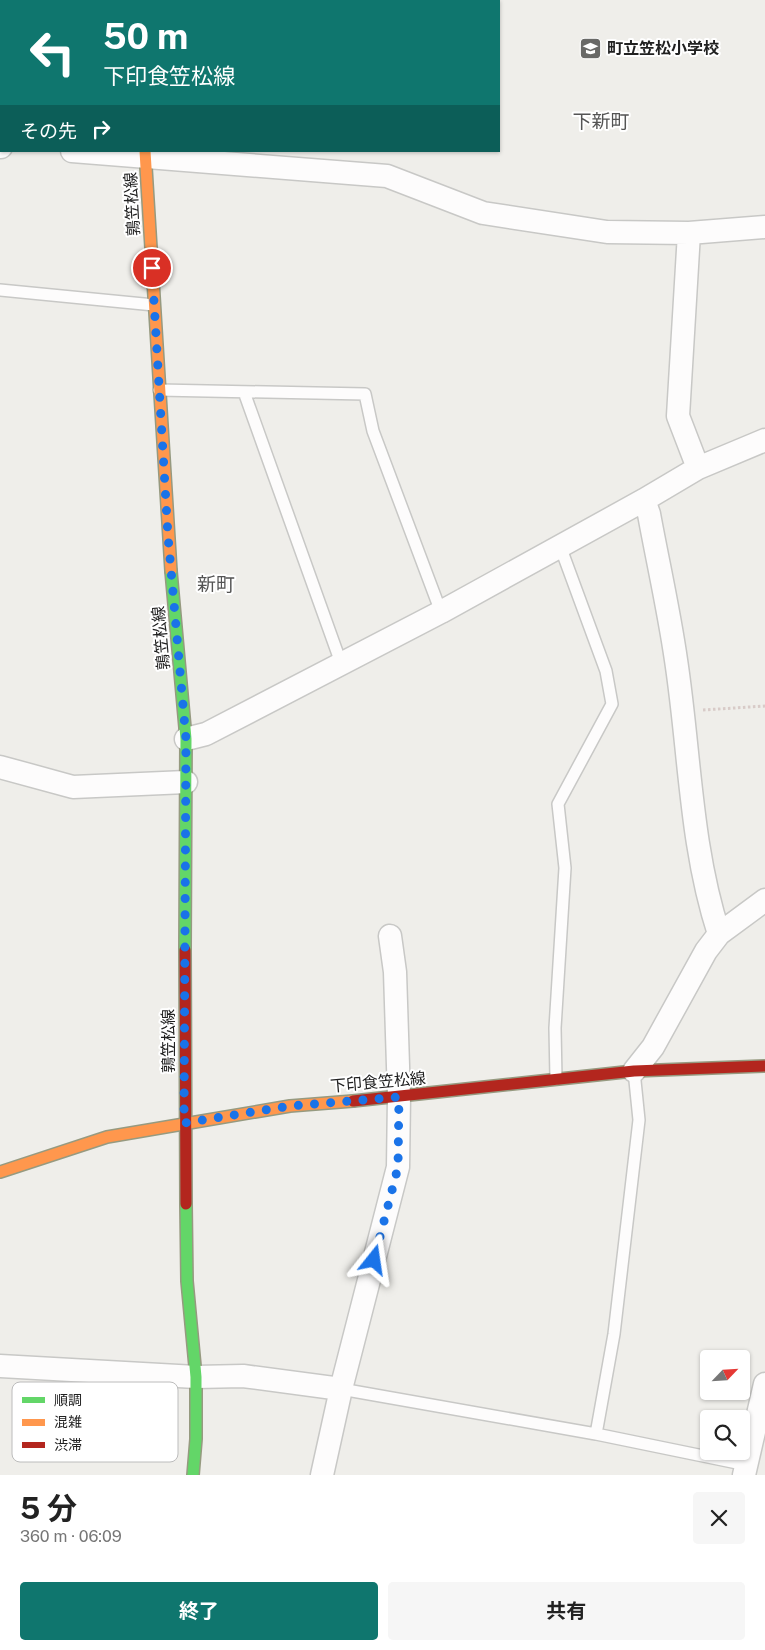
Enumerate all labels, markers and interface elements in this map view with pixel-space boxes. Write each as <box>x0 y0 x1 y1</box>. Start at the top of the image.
text: 50 m <box>103 16 188 57</box>
icon: left <box>20 20 85 85</box>
school or university icon: 町立笠松小学校 <box>579 36 603 60</box>
place label: 町立笠松小学校 <box>607 39 719 58</box>
text: 下印食笠松線 <box>103 63 235 89</box>
district label: 下新町 <box>572 110 630 132</box>
icon: right <box>87 115 115 143</box>
text: その先 <box>20 120 77 142</box>
street label: 鶉笠松線 <box>121 172 143 236</box>
pin <box>131 247 173 289</box>
icon: arrive <box>138 254 166 282</box>
district label: 新町 <box>197 573 235 595</box>
street label: 鶉笠松線 <box>149 605 173 671</box>
street label: 鶉笠松線 <box>159 1009 178 1073</box>
street label: 下印食笠松線 <box>329 1068 427 1096</box>
position arrow <box>347 1233 399 1285</box>
north arrow <box>700 1350 750 1400</box>
map controls <box>700 1350 750 1460</box>
legend <box>12 1382 178 1462</box>
text: 順調 <box>54 1392 82 1408</box>
button: search <box>700 1410 750 1460</box>
text: 混雑 <box>54 1414 82 1430</box>
text: 渋滞 <box>54 1437 82 1453</box>
text: 5 分 <box>20 1490 77 1526</box>
button: close <box>693 1492 745 1544</box>
text: 360 m · 06:09 <box>20 1527 122 1546</box>
button: 終了 <box>20 1582 378 1640</box>
button: 共有 <box>388 1582 745 1640</box>

